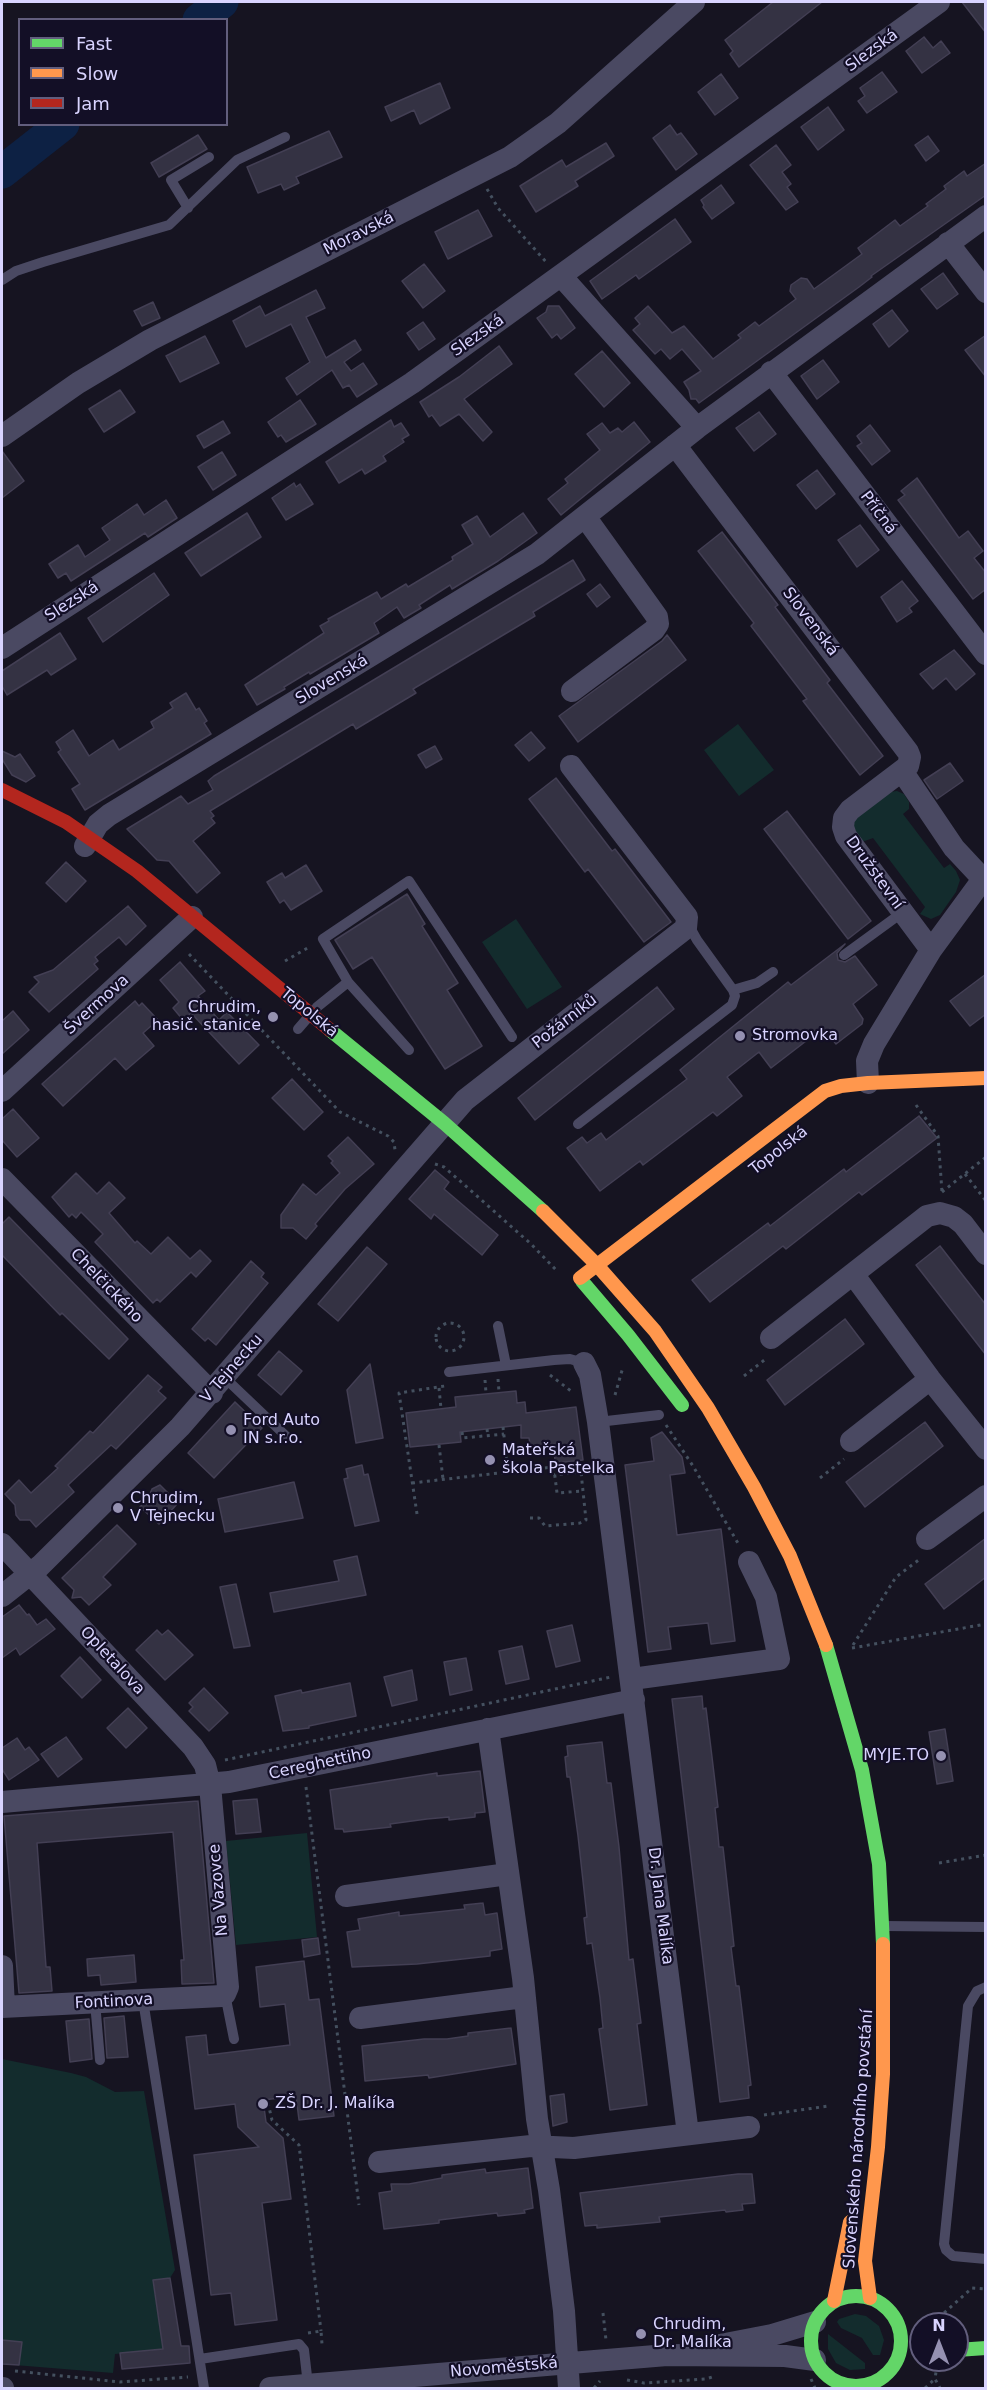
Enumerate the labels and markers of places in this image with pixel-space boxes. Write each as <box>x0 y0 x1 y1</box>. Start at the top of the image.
place label: Chrudim, hasič. stanice <box>152 998 261 1036</box>
marker: Chrudim, hasič. stanice <box>266 1010 280 1024</box>
place label: Stromovka <box>752 1026 838 1046</box>
marker: Stromovka <box>733 1029 747 1043</box>
place label: Ford Auto IN s.r.o. <box>243 1411 320 1449</box>
marker: Ford Auto IN s.r.o. <box>224 1423 238 1437</box>
place label: Mateřská škola Pastelka <box>502 1441 615 1479</box>
marker: Mateřská škola Pastelka <box>483 1453 497 1467</box>
place label: Chrudim, V Tejnecku <box>130 1489 215 1527</box>
marker: Chrudim, V Tejnecku <box>111 1501 125 1515</box>
place label: MYJE.TO <box>863 1746 929 1766</box>
marker: MYJE.TO <box>934 1749 948 1763</box>
place label: ZŠ Dr. J. Malíka <box>275 2094 395 2114</box>
marker: ZŠ Dr. J. Malíka <box>256 2097 270 2111</box>
place label: Chrudim, Dr. Malíka <box>653 2315 732 2353</box>
marker: Chrudim, Dr. Malíka <box>634 2327 648 2341</box>

